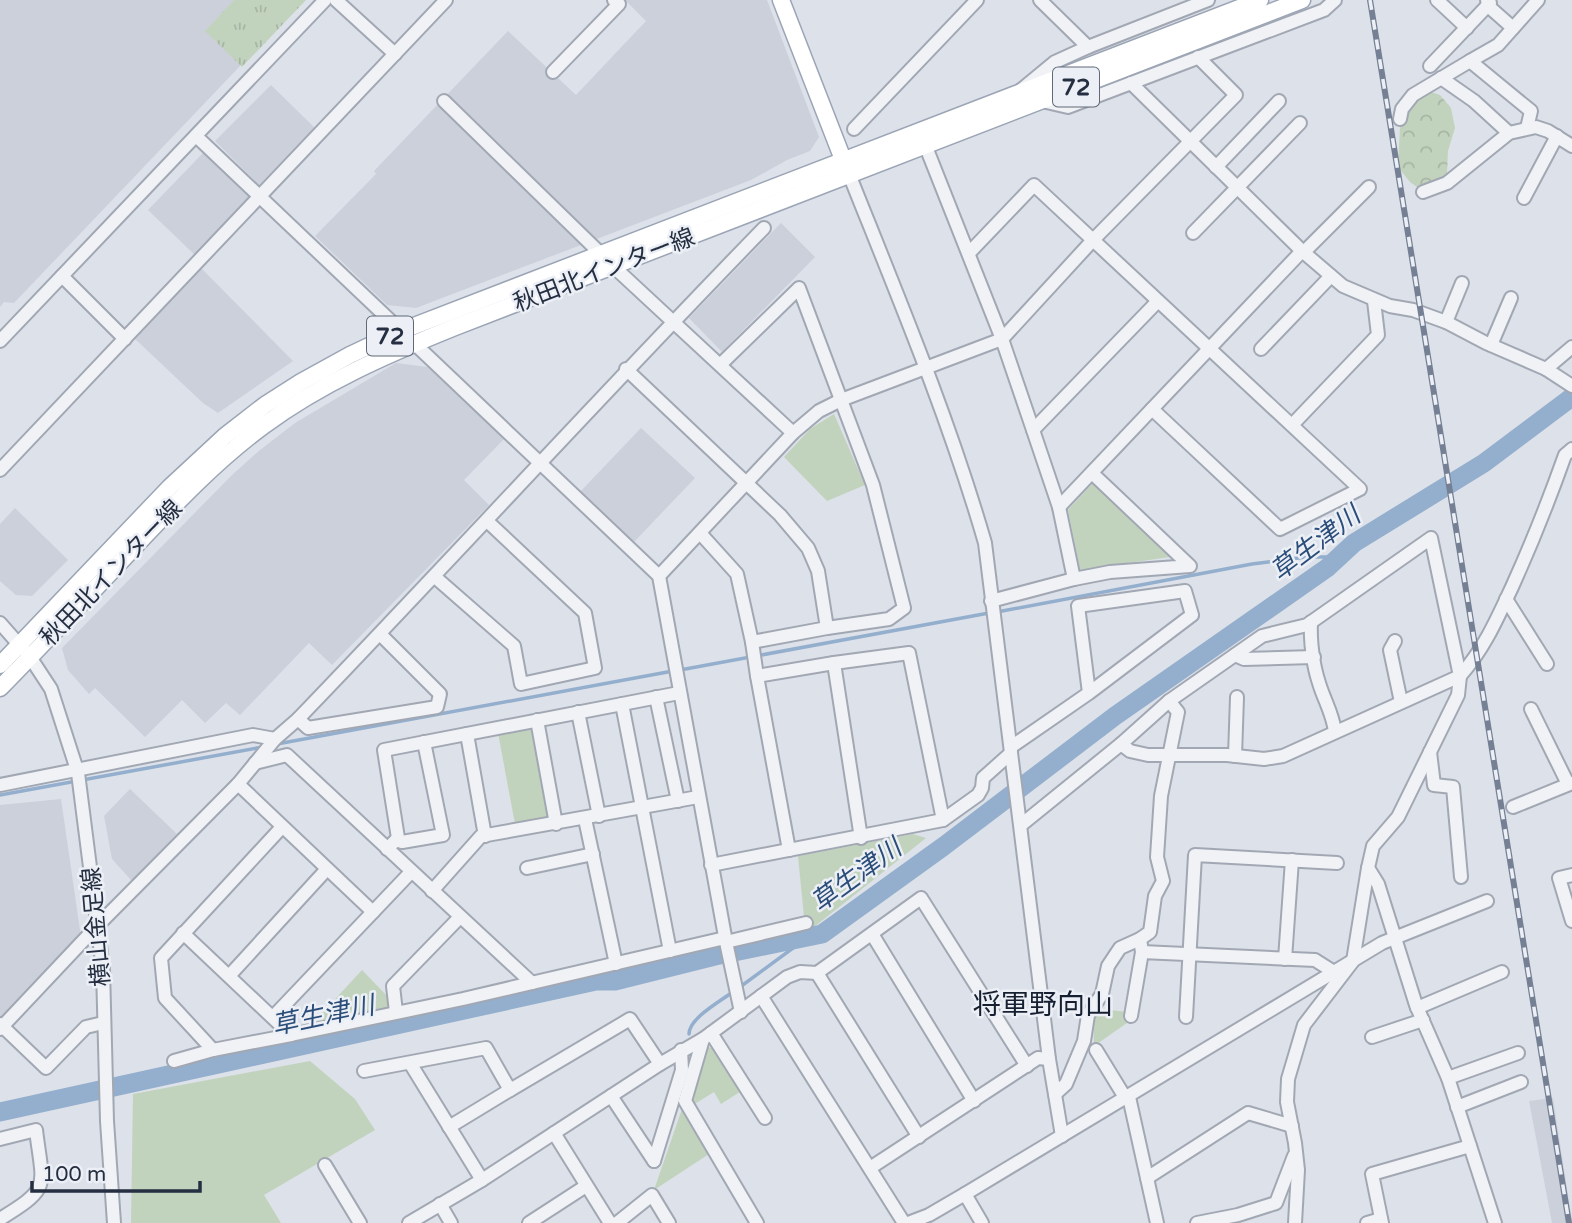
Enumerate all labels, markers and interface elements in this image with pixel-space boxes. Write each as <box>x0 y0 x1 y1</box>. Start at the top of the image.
road number: 72 <box>1053 68 1099 106</box>
street label: 秋田北インター線 <box>509 223 699 318</box>
road number: 72 <box>367 316 413 356</box>
street label: 秋田北インター線 <box>34 494 188 652</box>
water label: 草生津川 <box>1264 498 1369 587</box>
water label: 草生津川 <box>805 831 910 919</box>
street label: 横山金足線 <box>77 866 116 988</box>
district label: 将軍野向山 <box>973 988 1113 1022</box>
water label: 草生津川 <box>269 989 380 1041</box>
scale bar <box>32 1150 200 1194</box>
text: 100 m <box>42 1162 106 1187</box>

